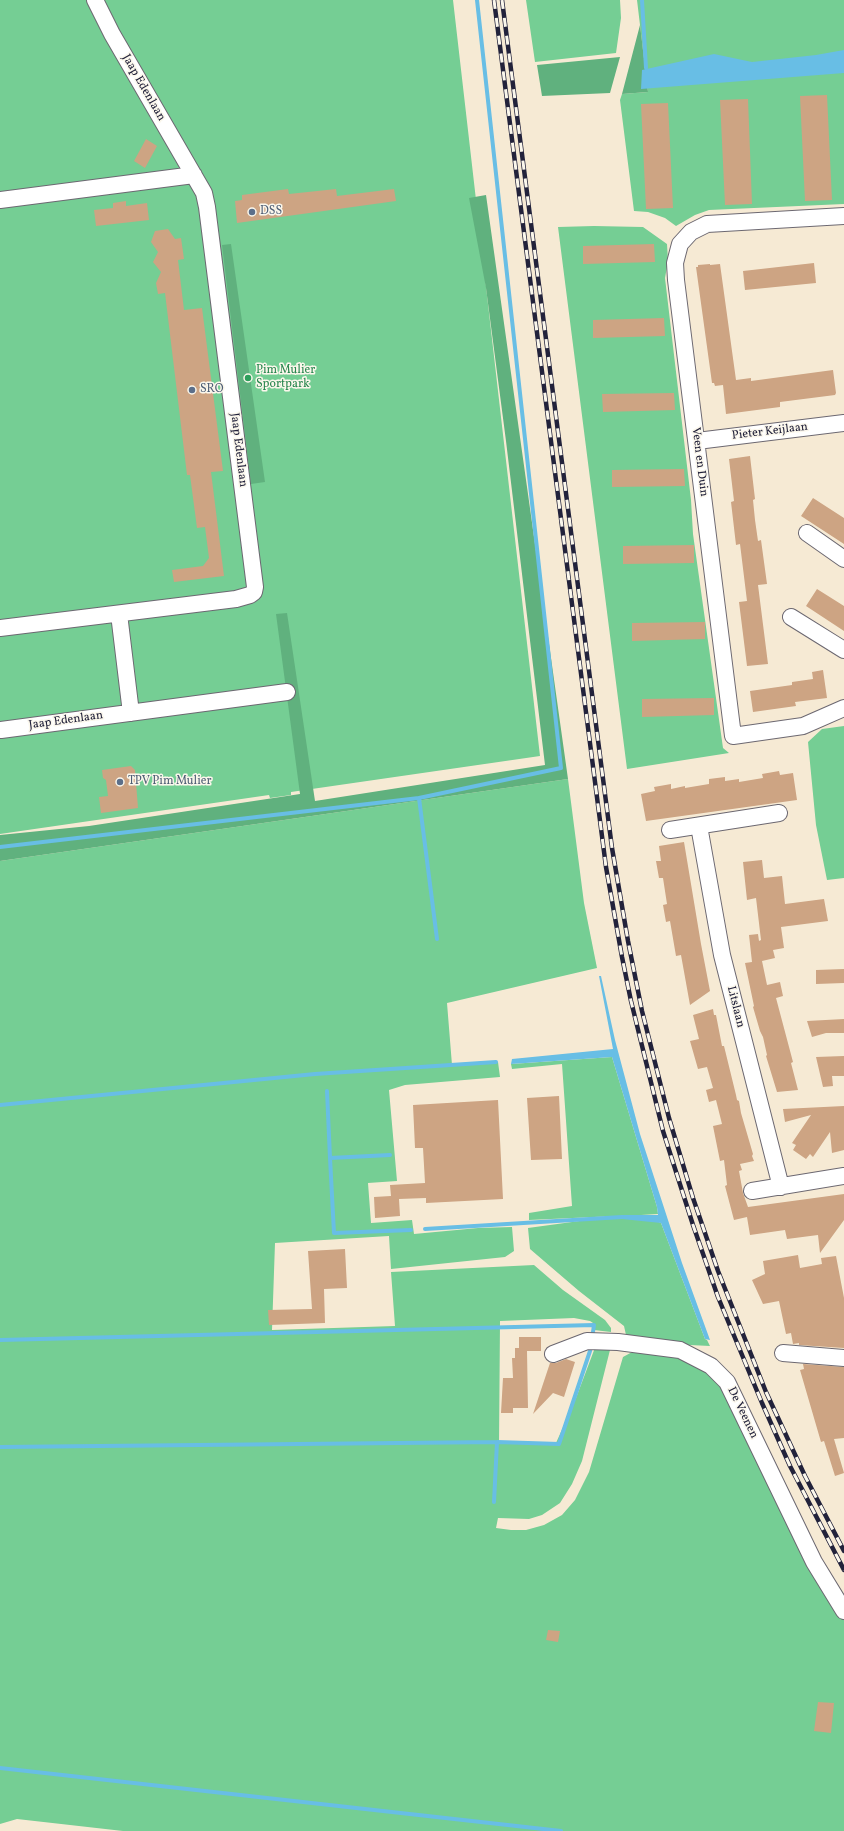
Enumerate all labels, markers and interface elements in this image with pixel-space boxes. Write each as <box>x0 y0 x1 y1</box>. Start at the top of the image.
street label: Jaap Edenlaan <box>118 52 168 124</box>
place label: DSS <box>260 205 282 219</box>
marker: DSS <box>247 207 257 217</box>
place label: Pim Mulier Sportpark <box>256 364 315 392</box>
marker: Pim Mulier Sportpark <box>243 373 253 383</box>
place label: SRO <box>200 383 224 397</box>
marker: SRO <box>187 385 197 395</box>
street label: Jaap Edenlaan <box>226 412 250 488</box>
street label: Pieter Keijlaan <box>731 420 809 444</box>
street label: Veen en Duin <box>688 427 710 497</box>
street label: Jaap Edenlaan <box>28 709 104 733</box>
place label: TPV Pim Mulier <box>128 775 212 789</box>
marker: TPV Pim Mulier <box>115 777 125 787</box>
street label: Litslaan <box>723 985 747 1029</box>
street label: De Veenen <box>723 1385 761 1441</box>

